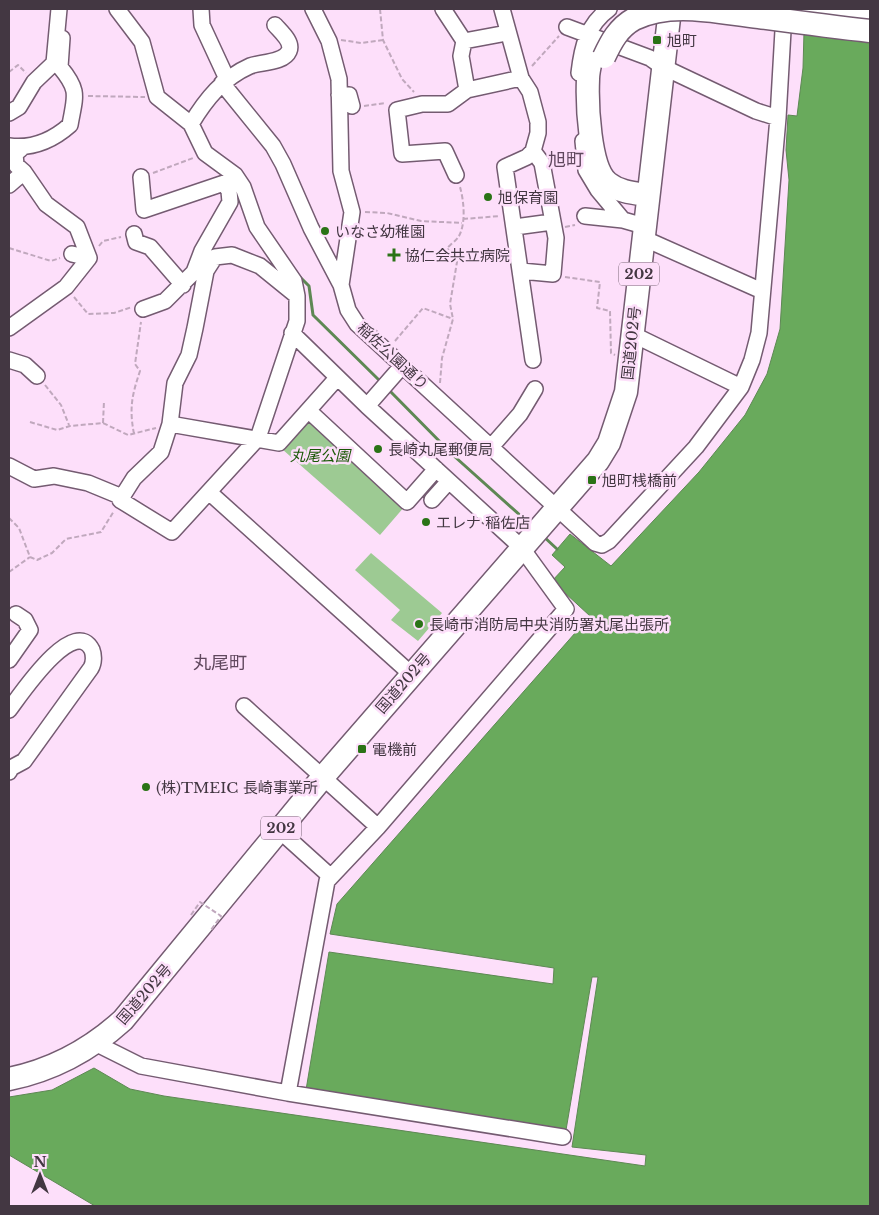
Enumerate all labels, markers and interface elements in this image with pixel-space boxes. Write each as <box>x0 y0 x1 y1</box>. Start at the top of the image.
place label: 旭町 <box>667 31 697 50</box>
marker: 旭町 <box>651 34 663 46</box>
district label: 旭町 <box>548 149 584 171</box>
place label: 旭保育園 <box>498 188 558 207</box>
marker: 旭保育園 <box>482 191 494 203</box>
place label: いなさ幼稚園 <box>335 222 425 241</box>
marker: いなさ幼稚園 <box>319 225 331 237</box>
place label: 協仁会共立病院 <box>405 246 510 265</box>
marker: 協仁会共立病院 <box>387 248 401 262</box>
road number: 202 <box>619 262 659 286</box>
street label: 国道202号 <box>618 305 644 381</box>
street label: 稲佐公園通り <box>354 318 432 394</box>
place label: 長崎丸尾郵便局 <box>388 440 493 459</box>
marker: 長崎丸尾郵便局 <box>372 443 384 455</box>
park label: 丸尾公園 <box>290 446 352 465</box>
place label: 旭町桟橋前 <box>602 471 677 490</box>
marker: 旭町桟橋前 <box>586 474 598 486</box>
place label: エレナ 稲佐店 <box>436 513 530 532</box>
marker: エレナ 稲佐店 <box>420 516 432 528</box>
place label: 長崎市消防局中央消防署丸尾出張所 <box>429 615 669 634</box>
marker: 長崎市消防局中央消防署丸尾出張所 <box>413 618 425 630</box>
street label: 国道202号 <box>371 649 435 717</box>
district label: 丸尾町 <box>193 652 247 674</box>
place label: 電機前 <box>372 740 417 759</box>
marker: 電機前 <box>356 743 368 755</box>
place label: (株)TMEIC 長崎事業所 <box>156 778 318 797</box>
marker: (株)TMEIC 長崎事業所 <box>140 781 152 793</box>
road number: 202 <box>261 816 301 840</box>
street label: 国道202号 <box>112 960 176 1028</box>
north arrow <box>15 1150 65 1200</box>
text: N <box>33 1153 47 1171</box>

